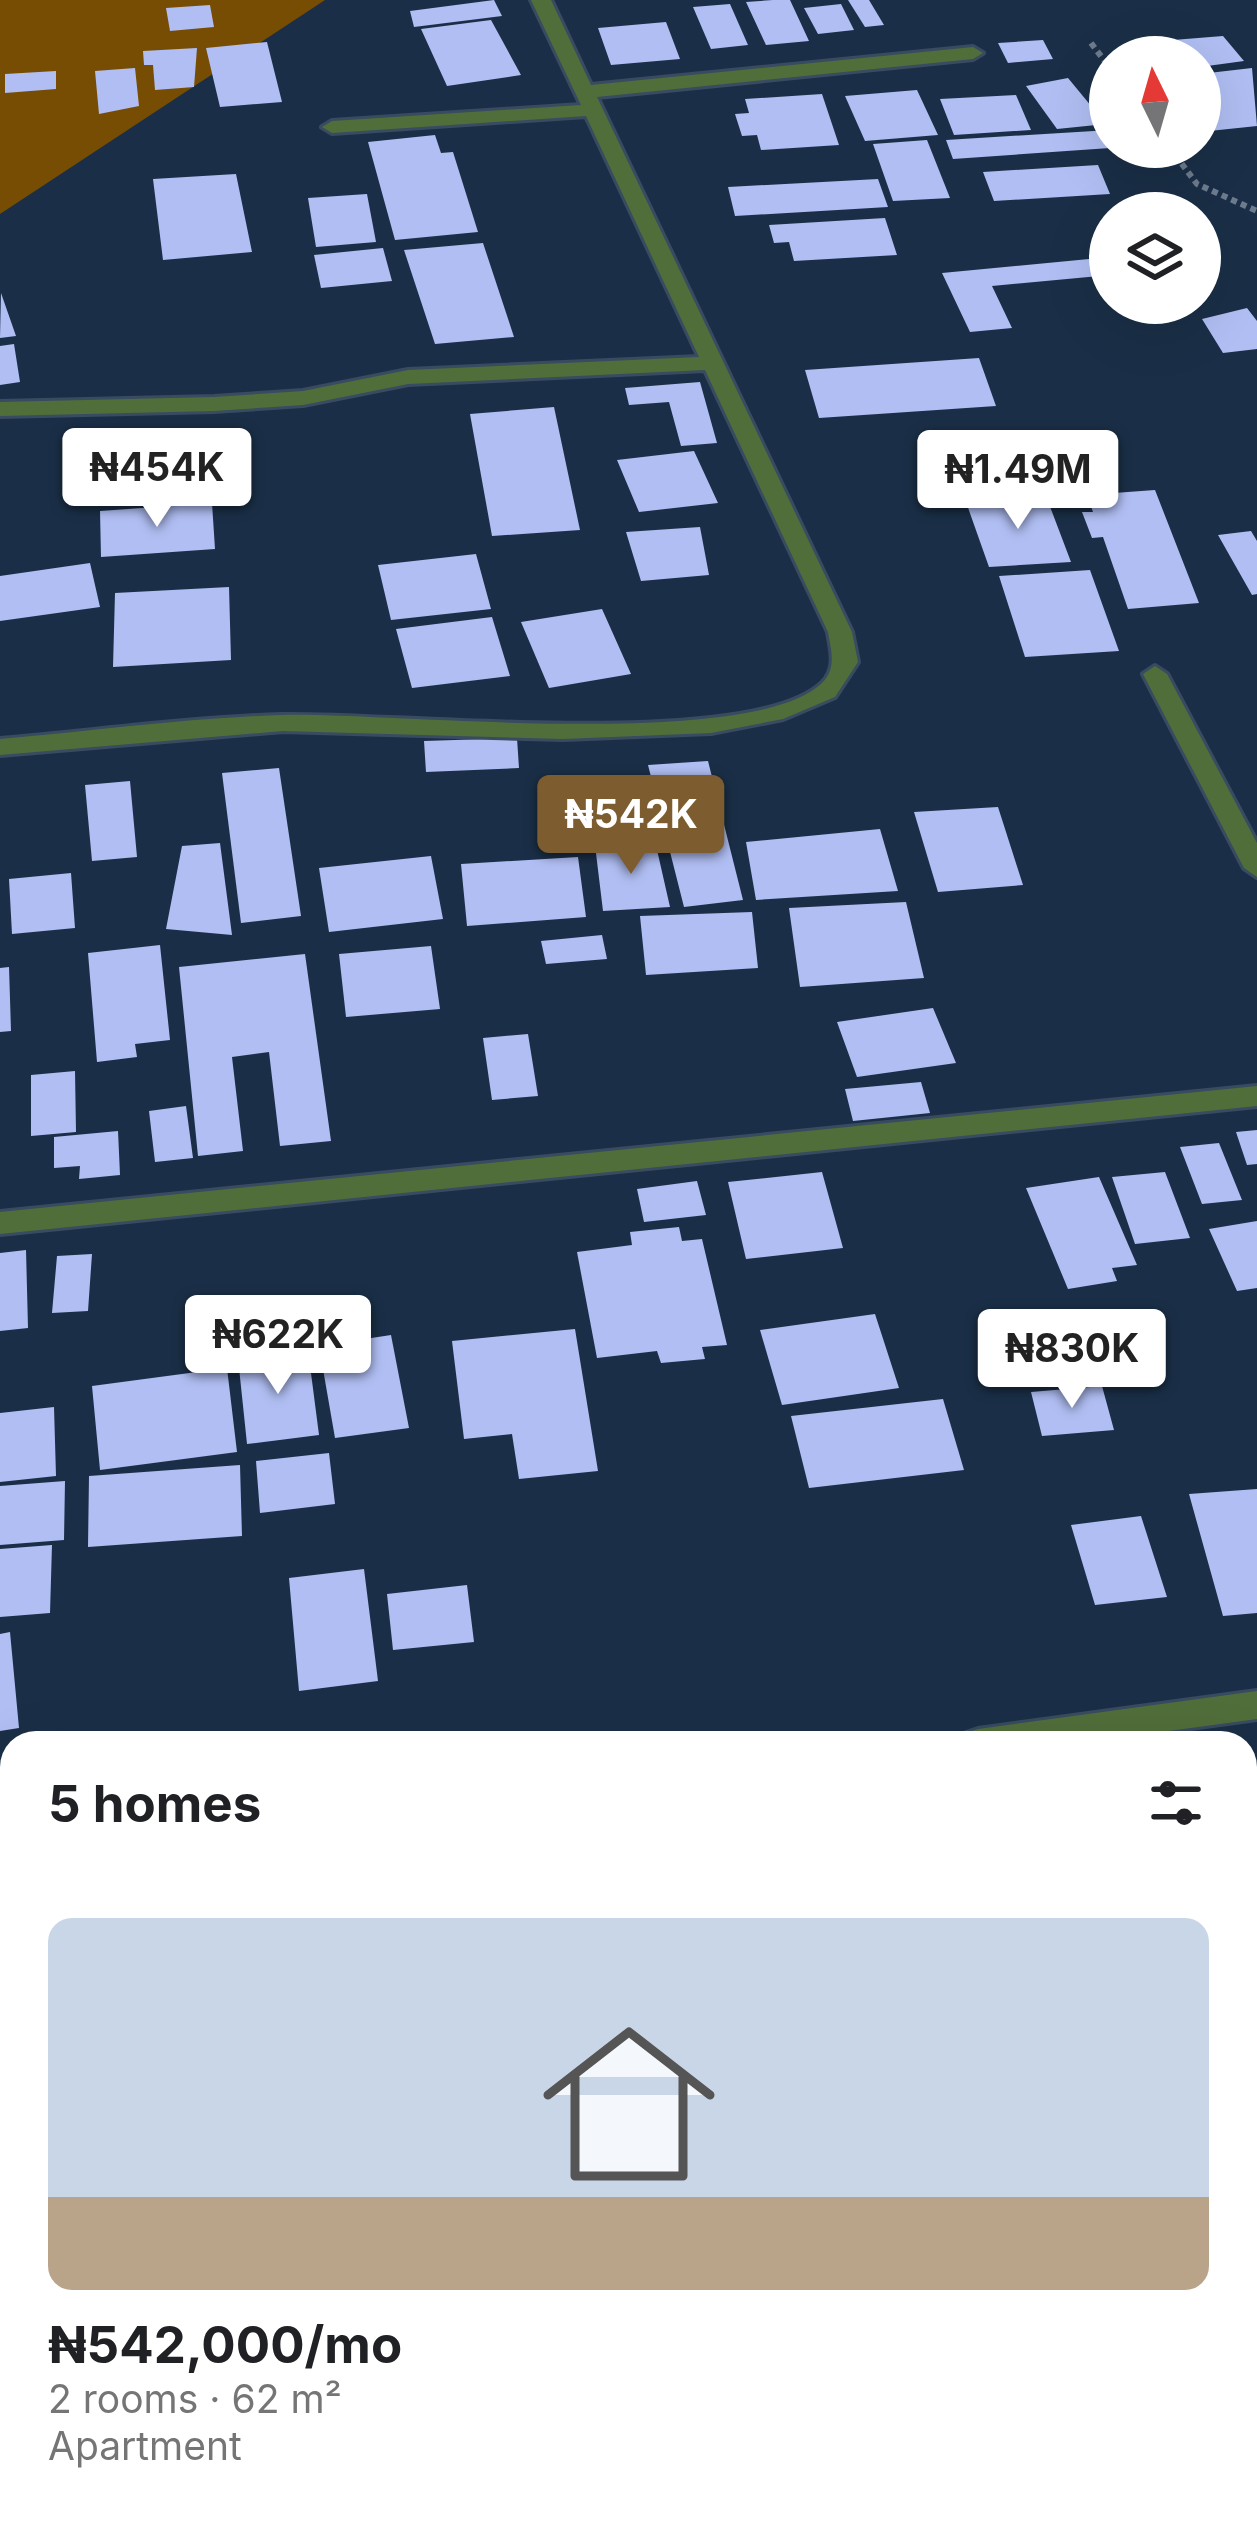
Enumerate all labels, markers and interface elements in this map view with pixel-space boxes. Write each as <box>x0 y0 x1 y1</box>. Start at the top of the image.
north arrow <box>1089 36 1221 168</box>
map controls <box>1089 36 1221 324</box>
button: layers <box>1089 192 1221 324</box>
pin: ₦454K <box>73 428 241 530</box>
pin: ₦1.49M <box>920 430 1116 532</box>
text: ₦454K <box>89 443 225 490</box>
text: ₦1.49M <box>944 445 1092 492</box>
pin: ₦542K <box>547 775 715 877</box>
text: ₦542K <box>564 790 698 837</box>
pin: ₦622K <box>194 1295 362 1397</box>
pin: ₦830K <box>988 1309 1156 1411</box>
text: ₦622K <box>212 1310 344 1357</box>
text: ₦830K <box>1005 1324 1139 1371</box>
icon: filters <box>1143 1770 1209 1836</box>
text: 5 homes <box>48 1773 261 1834</box>
icon: home <box>521 1996 737 2212</box>
text: ₦542,000/mo <box>48 2314 402 2375</box>
text: 2 rooms · 62 m² <box>48 2375 342 2422</box>
text: Apartment <box>48 2422 242 2469</box>

